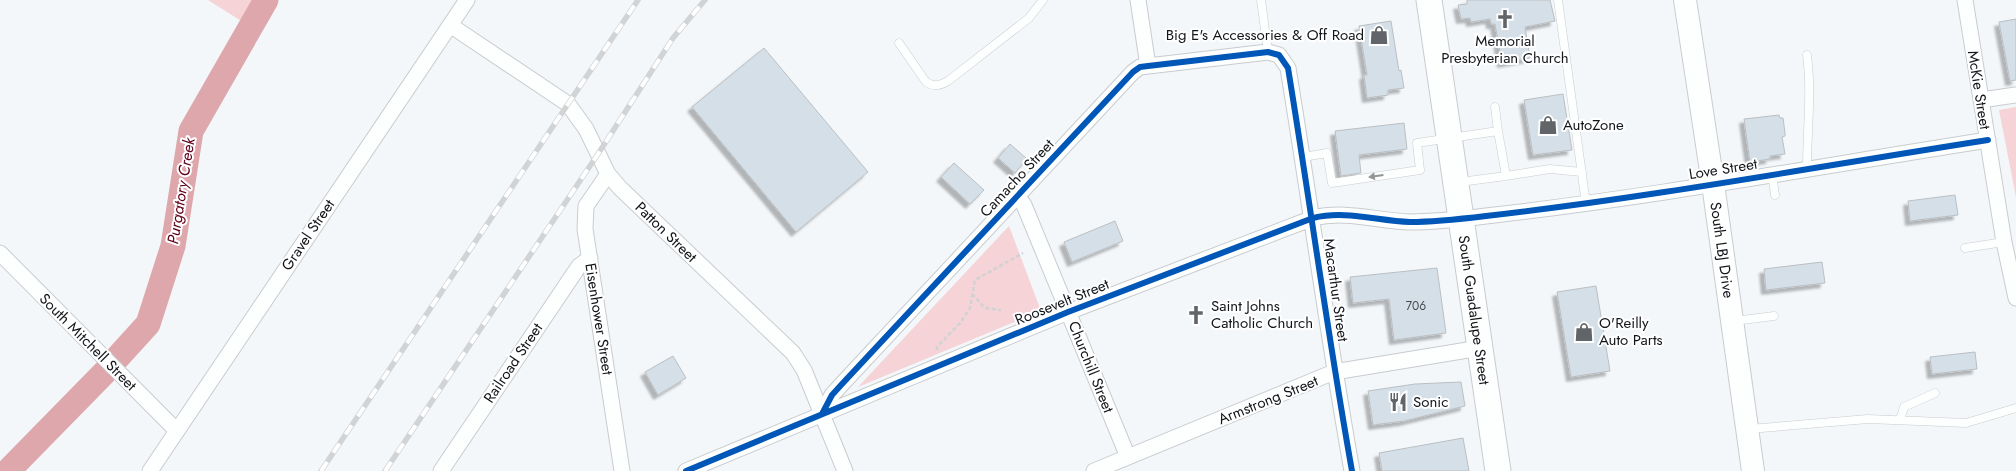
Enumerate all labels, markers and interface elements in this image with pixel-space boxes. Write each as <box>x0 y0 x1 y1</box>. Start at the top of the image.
church icon: Memorial Presbyterian Church <box>1494 8 1516 30</box>
place label: Big E's Accessories & Off Road <box>1166 24 1364 46</box>
shop icon: Big E's Accessories & Off Road <box>1368 24 1390 46</box>
place label: Memorial Presbyterian Church <box>1441 30 1569 69</box>
street label: McKie Street <box>1962 49 1996 131</box>
shop icon: AutoZone <box>1537 114 1559 136</box>
place label: AutoZone <box>1563 114 1624 136</box>
street label: Camacho Street <box>975 134 1059 222</box>
water label: Purgatory Creek <box>161 135 201 246</box>
street label: Love Street <box>1687 153 1759 185</box>
one-way arrow <box>1368 173 1384 181</box>
street label: Gravel Street <box>276 195 340 275</box>
street label: Patton Street <box>630 197 702 267</box>
street label: South LBJ Drive <box>1704 201 1740 300</box>
street label: South Guadalupe Street <box>1453 234 1495 387</box>
street label: Macarthur Street <box>1318 237 1354 343</box>
street label: Eisenhower Street <box>579 262 619 377</box>
street label: Roosevelt Street <box>1012 273 1113 331</box>
street label: South Mitchell Street <box>34 288 142 396</box>
place label: Saint Johns Catholic Church <box>1211 295 1313 334</box>
house number: 706 <box>1406 297 1426 315</box>
church icon: Saint Johns Catholic Church <box>1185 304 1207 326</box>
place label: O'Reilly Auto Parts <box>1599 312 1663 351</box>
street label: Railroad Street <box>478 318 548 407</box>
street label: Churchill Street <box>1063 318 1120 416</box>
shop icon: O'Reilly Auto Parts <box>1573 321 1595 343</box>
street label: Armstrong Street <box>1215 370 1322 430</box>
restaurant icon: Sonic <box>1387 391 1409 413</box>
place label: Sonic <box>1413 391 1448 413</box>

